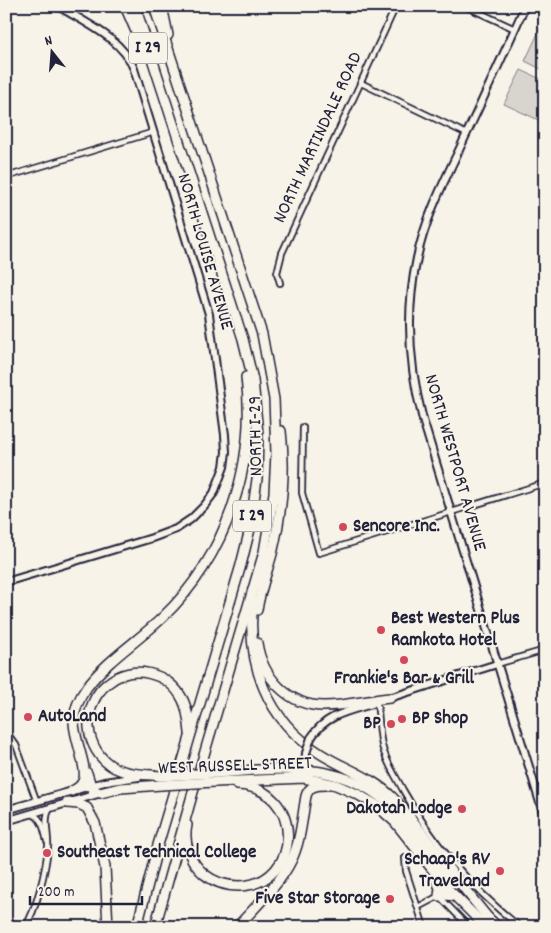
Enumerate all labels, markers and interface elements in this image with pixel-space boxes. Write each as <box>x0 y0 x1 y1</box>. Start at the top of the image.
north arrow <box>28 28 78 78</box>
text: N <box>43 31 55 52</box>
road number: I 29 <box>129 32 167 64</box>
street label: NORTH MARTINDALE ROAD <box>267 48 371 228</box>
street label: NORTH LOUISE AVENUE <box>169 171 239 334</box>
street label: NORTH WESTPORT AVENUE <box>416 371 492 555</box>
street label: NORTH I-29 <box>243 395 271 477</box>
road number: I 29 <box>233 501 271 532</box>
place label: Sencore Inc. <box>353 514 440 541</box>
marker: Sencore Inc. <box>337 521 349 533</box>
place label: Best Western Plus Ramkota Hotel <box>391 606 520 655</box>
marker: Best Western Plus Ramkota Hotel <box>375 624 387 636</box>
marker: Frankie's Bar & Grill <box>398 654 410 666</box>
place label: Frankie's Bar & Grill <box>334 666 475 693</box>
place label: AutoLand <box>38 704 106 731</box>
place label: BP Shop <box>412 706 469 733</box>
marker: AutoLand <box>22 711 34 723</box>
place label: BP <box>363 711 381 738</box>
marker: BP Shop <box>396 713 408 725</box>
marker: BP <box>385 718 397 730</box>
street label: WEST RUSSELL STREET <box>158 751 313 783</box>
place label: Dakotah Lodge <box>346 796 452 823</box>
marker: Dakotah Lodge <box>456 803 468 815</box>
place label: Southeast Technical College <box>57 840 256 867</box>
marker: Southeast Technical College <box>41 847 53 859</box>
place label: Schaap's RV Traveland <box>404 847 491 896</box>
marker: Schaap's RV Traveland <box>494 865 506 877</box>
scale bar <box>30 873 142 905</box>
text: 200 m <box>38 882 75 904</box>
place label: Five Star Storage <box>255 886 380 913</box>
marker: Five Star Storage <box>384 893 396 905</box>

